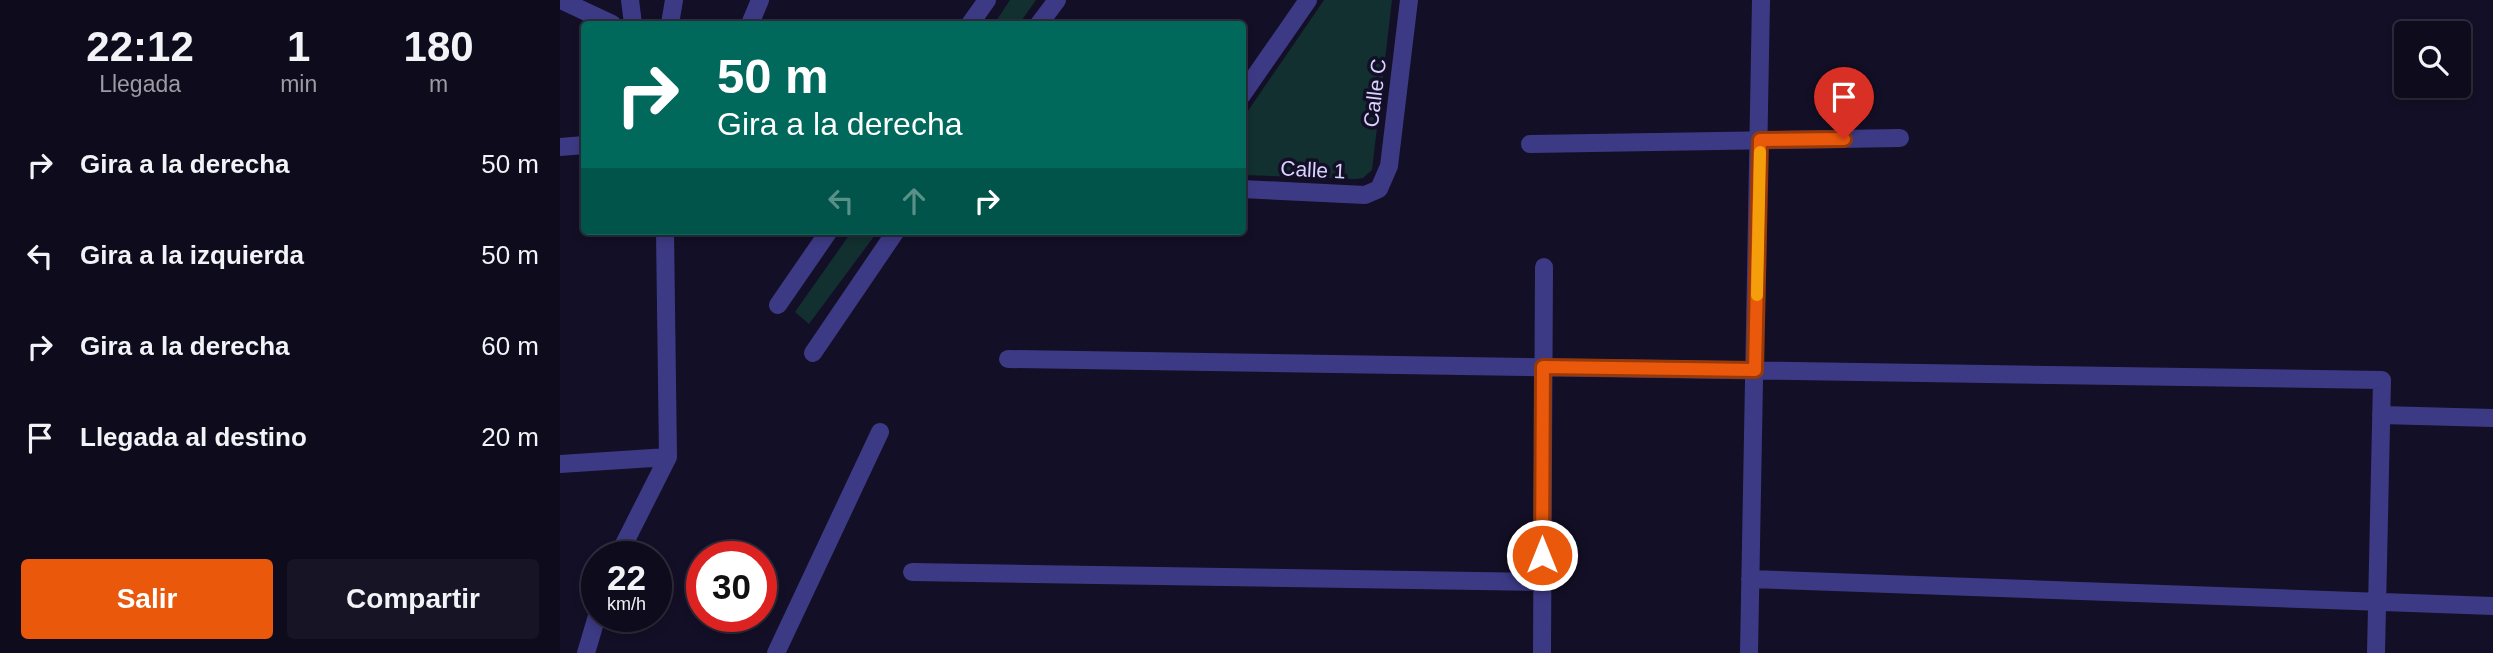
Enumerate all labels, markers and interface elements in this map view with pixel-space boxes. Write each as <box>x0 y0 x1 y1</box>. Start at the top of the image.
map controls <box>2394 21 2471 98</box>
button: search <box>2394 21 2471 98</box>
text: 22:12 <box>86 23 194 70</box>
text: 1 <box>287 23 310 70</box>
text: 180 <box>404 23 474 70</box>
icon: right <box>602 49 693 140</box>
text: 50 m <box>717 49 829 103</box>
street label: Calle C <box>1359 57 1390 129</box>
pin <box>1814 67 1874 139</box>
text: Llegada <box>99 71 181 97</box>
text: min <box>280 71 317 97</box>
text: m <box>429 71 448 97</box>
icon: arrive <box>1825 78 1863 116</box>
text: Gira a la derecha <box>717 106 962 142</box>
icon: right <box>21 146 59 184</box>
text: Gira a la derecha <box>80 149 290 179</box>
text: 50 m <box>481 149 539 179</box>
street label: Calle 1 <box>1280 156 1346 183</box>
icon: left <box>822 182 860 220</box>
icon: ahead <box>895 182 933 220</box>
icon: right <box>968 182 1006 220</box>
icon: left <box>21 237 59 275</box>
text: Gira a la izquierda <box>80 240 304 270</box>
text: 50 m <box>481 240 539 270</box>
icon: right <box>21 328 59 366</box>
text: Gira a la derecha <box>80 331 290 361</box>
text: 60 m <box>481 331 539 361</box>
icon: arrive <box>21 419 59 457</box>
text: Llegada al destino <box>80 422 307 452</box>
text: 20 m <box>481 422 539 452</box>
position arrow <box>1505 518 1579 592</box>
speed limit sign: 30 <box>686 541 777 632</box>
text: 22 <box>607 558 646 597</box>
button: Salir <box>21 559 273 639</box>
button: Compartir <box>287 559 539 639</box>
text: km/h <box>607 594 646 614</box>

